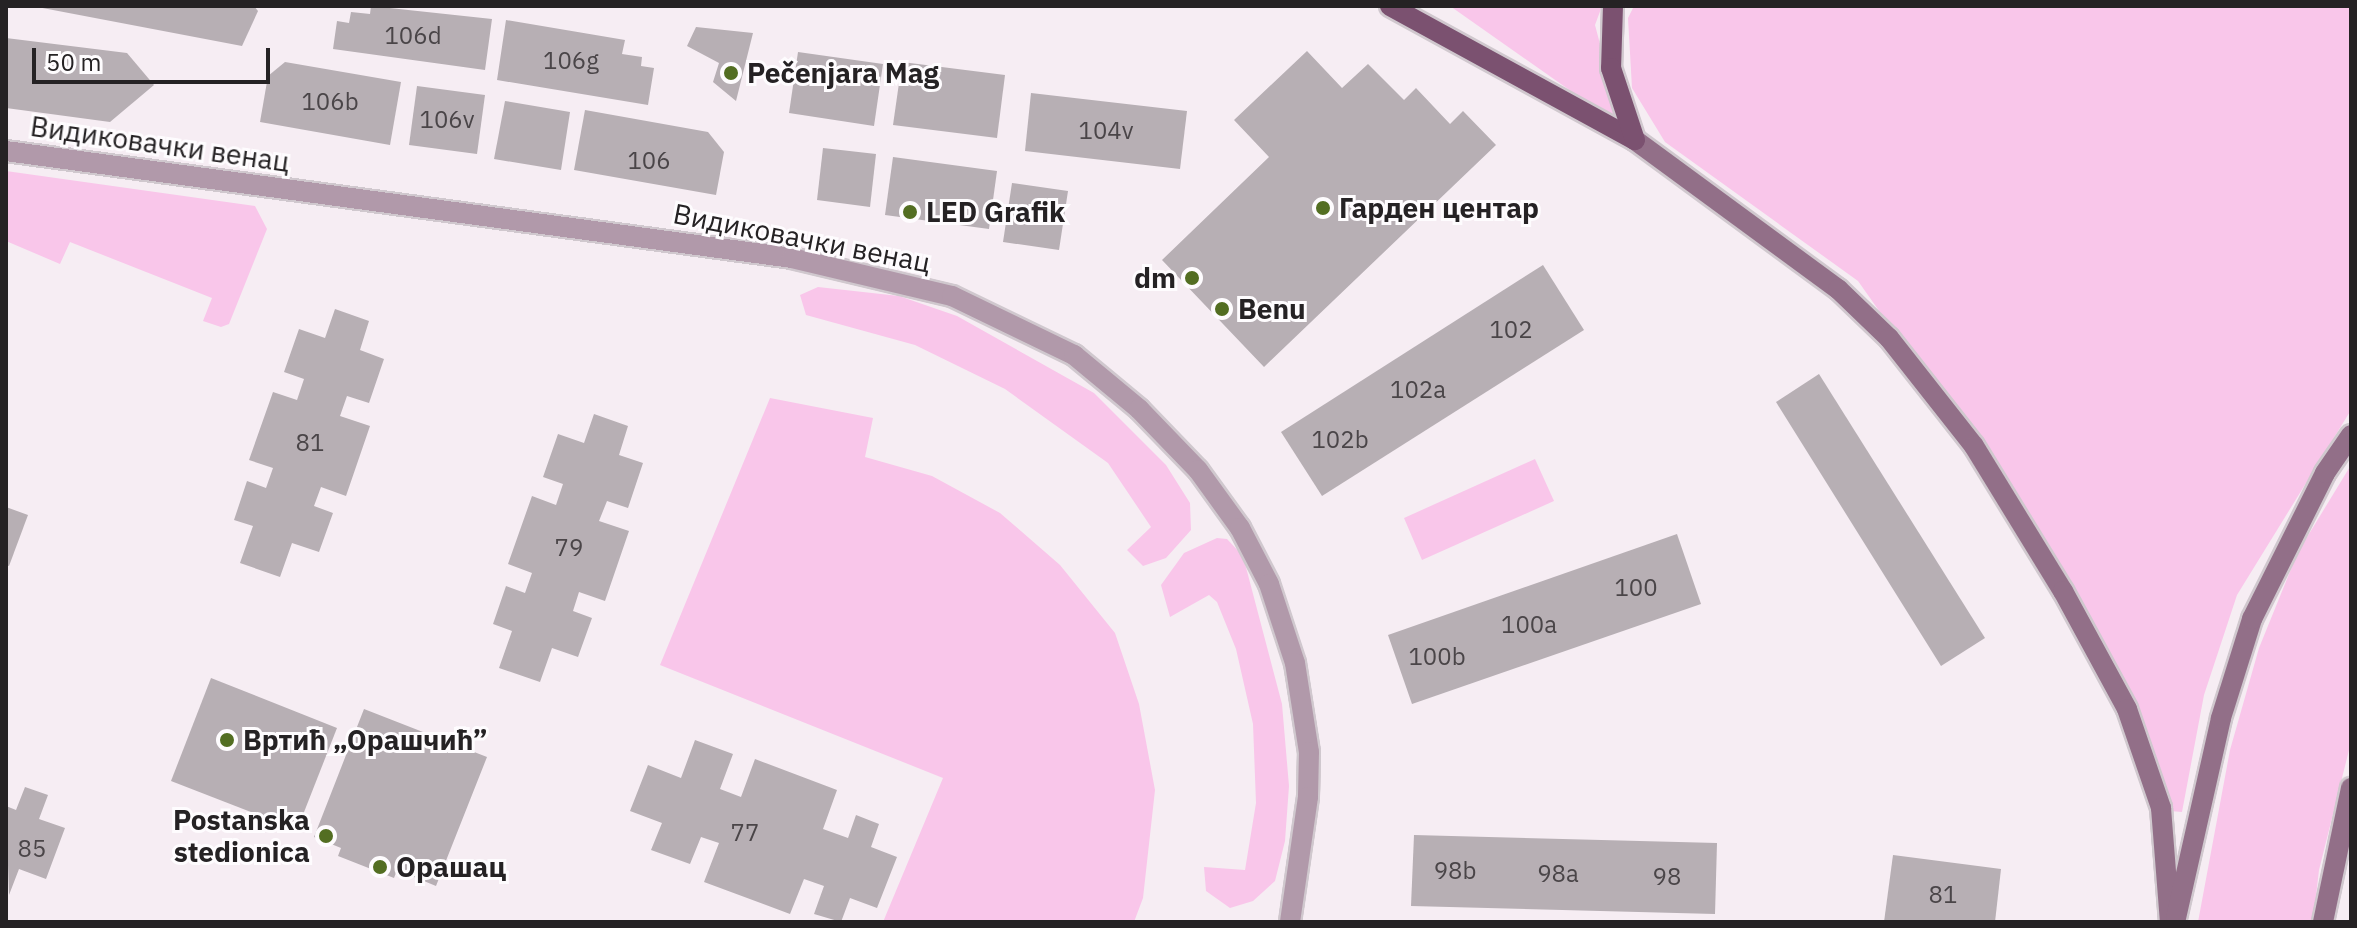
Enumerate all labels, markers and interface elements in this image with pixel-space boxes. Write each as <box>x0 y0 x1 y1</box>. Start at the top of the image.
house number: 106d <box>384 22 442 50</box>
scale bar <box>36 32 274 82</box>
text: 50 m <box>46 46 101 78</box>
house number: 106g <box>543 47 599 75</box>
place label: Pečenjara Mag <box>747 56 939 90</box>
marker: Pečenjara Mag <box>722 64 740 82</box>
house number: 106b <box>301 88 359 116</box>
house number: 106v <box>419 106 475 134</box>
street label: Видиковачки венац <box>28 109 292 179</box>
house number: 104v <box>1078 117 1134 145</box>
house number: 106 <box>627 147 671 175</box>
place label: Гарден центар <box>1339 191 1539 225</box>
place label: LED Grafik <box>926 195 1065 229</box>
street label: Видиковачки венац <box>670 197 934 279</box>
marker: Гарден центар <box>1314 199 1332 217</box>
marker: LED Grafik <box>901 203 919 221</box>
place label: dm <box>1134 261 1176 295</box>
marker: dm <box>1183 269 1201 287</box>
place label: Benu <box>1238 292 1306 326</box>
marker: Benu <box>1213 300 1231 318</box>
house number: 102 <box>1489 316 1533 344</box>
house number: 102a <box>1390 376 1446 404</box>
house number: 102b <box>1311 426 1369 454</box>
house number: 81 <box>296 429 324 457</box>
house number: 79 <box>555 534 583 562</box>
house number: 100 <box>1614 574 1658 602</box>
house number: 100a <box>1501 611 1557 639</box>
house number: 100b <box>1408 643 1466 671</box>
place label: Вртић „Орашчић” <box>243 723 488 757</box>
marker: Вртић „Орашчић” <box>218 731 236 749</box>
place label: Postanska stedionica <box>173 803 310 869</box>
house number: 77 <box>731 819 759 847</box>
marker: Postanska stedionica <box>317 827 335 845</box>
house number: 85 <box>18 835 46 863</box>
place label: Орашац <box>396 850 506 884</box>
house number: 98b <box>1434 857 1476 885</box>
marker: Орашац <box>371 858 389 876</box>
house number: 98a <box>1537 860 1579 888</box>
house number: 98 <box>1653 863 1681 891</box>
house number: 81 <box>1929 881 1957 909</box>

